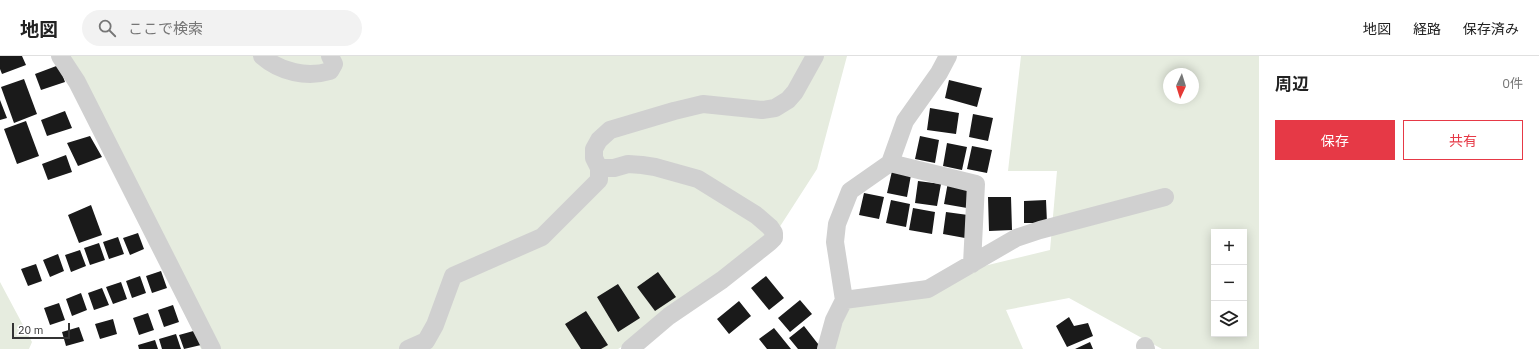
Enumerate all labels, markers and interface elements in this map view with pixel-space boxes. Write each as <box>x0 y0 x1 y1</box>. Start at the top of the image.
search box <box>82 10 362 46</box>
text: 地図 <box>20 17 58 41</box>
icon: search <box>96 17 118 39</box>
text: ここで検索 <box>128 19 203 38</box>
text: 地図 <box>1363 20 1391 38</box>
text: 経路 <box>1413 20 1441 38</box>
text: 保存済み <box>1463 20 1519 38</box>
north arrow <box>1163 68 1199 104</box>
text: 周辺 <box>1275 73 1309 95</box>
text: 0件 <box>1502 75 1523 92</box>
button: 保存 <box>1275 120 1395 160</box>
button: 共有 <box>1403 120 1523 160</box>
map controls <box>1211 229 1247 337</box>
button: + <box>1211 229 1247 265</box>
button: − <box>1211 265 1247 301</box>
button: layers <box>1211 301 1247 337</box>
scale bar <box>12 321 70 340</box>
text: 20 m <box>18 323 43 337</box>

